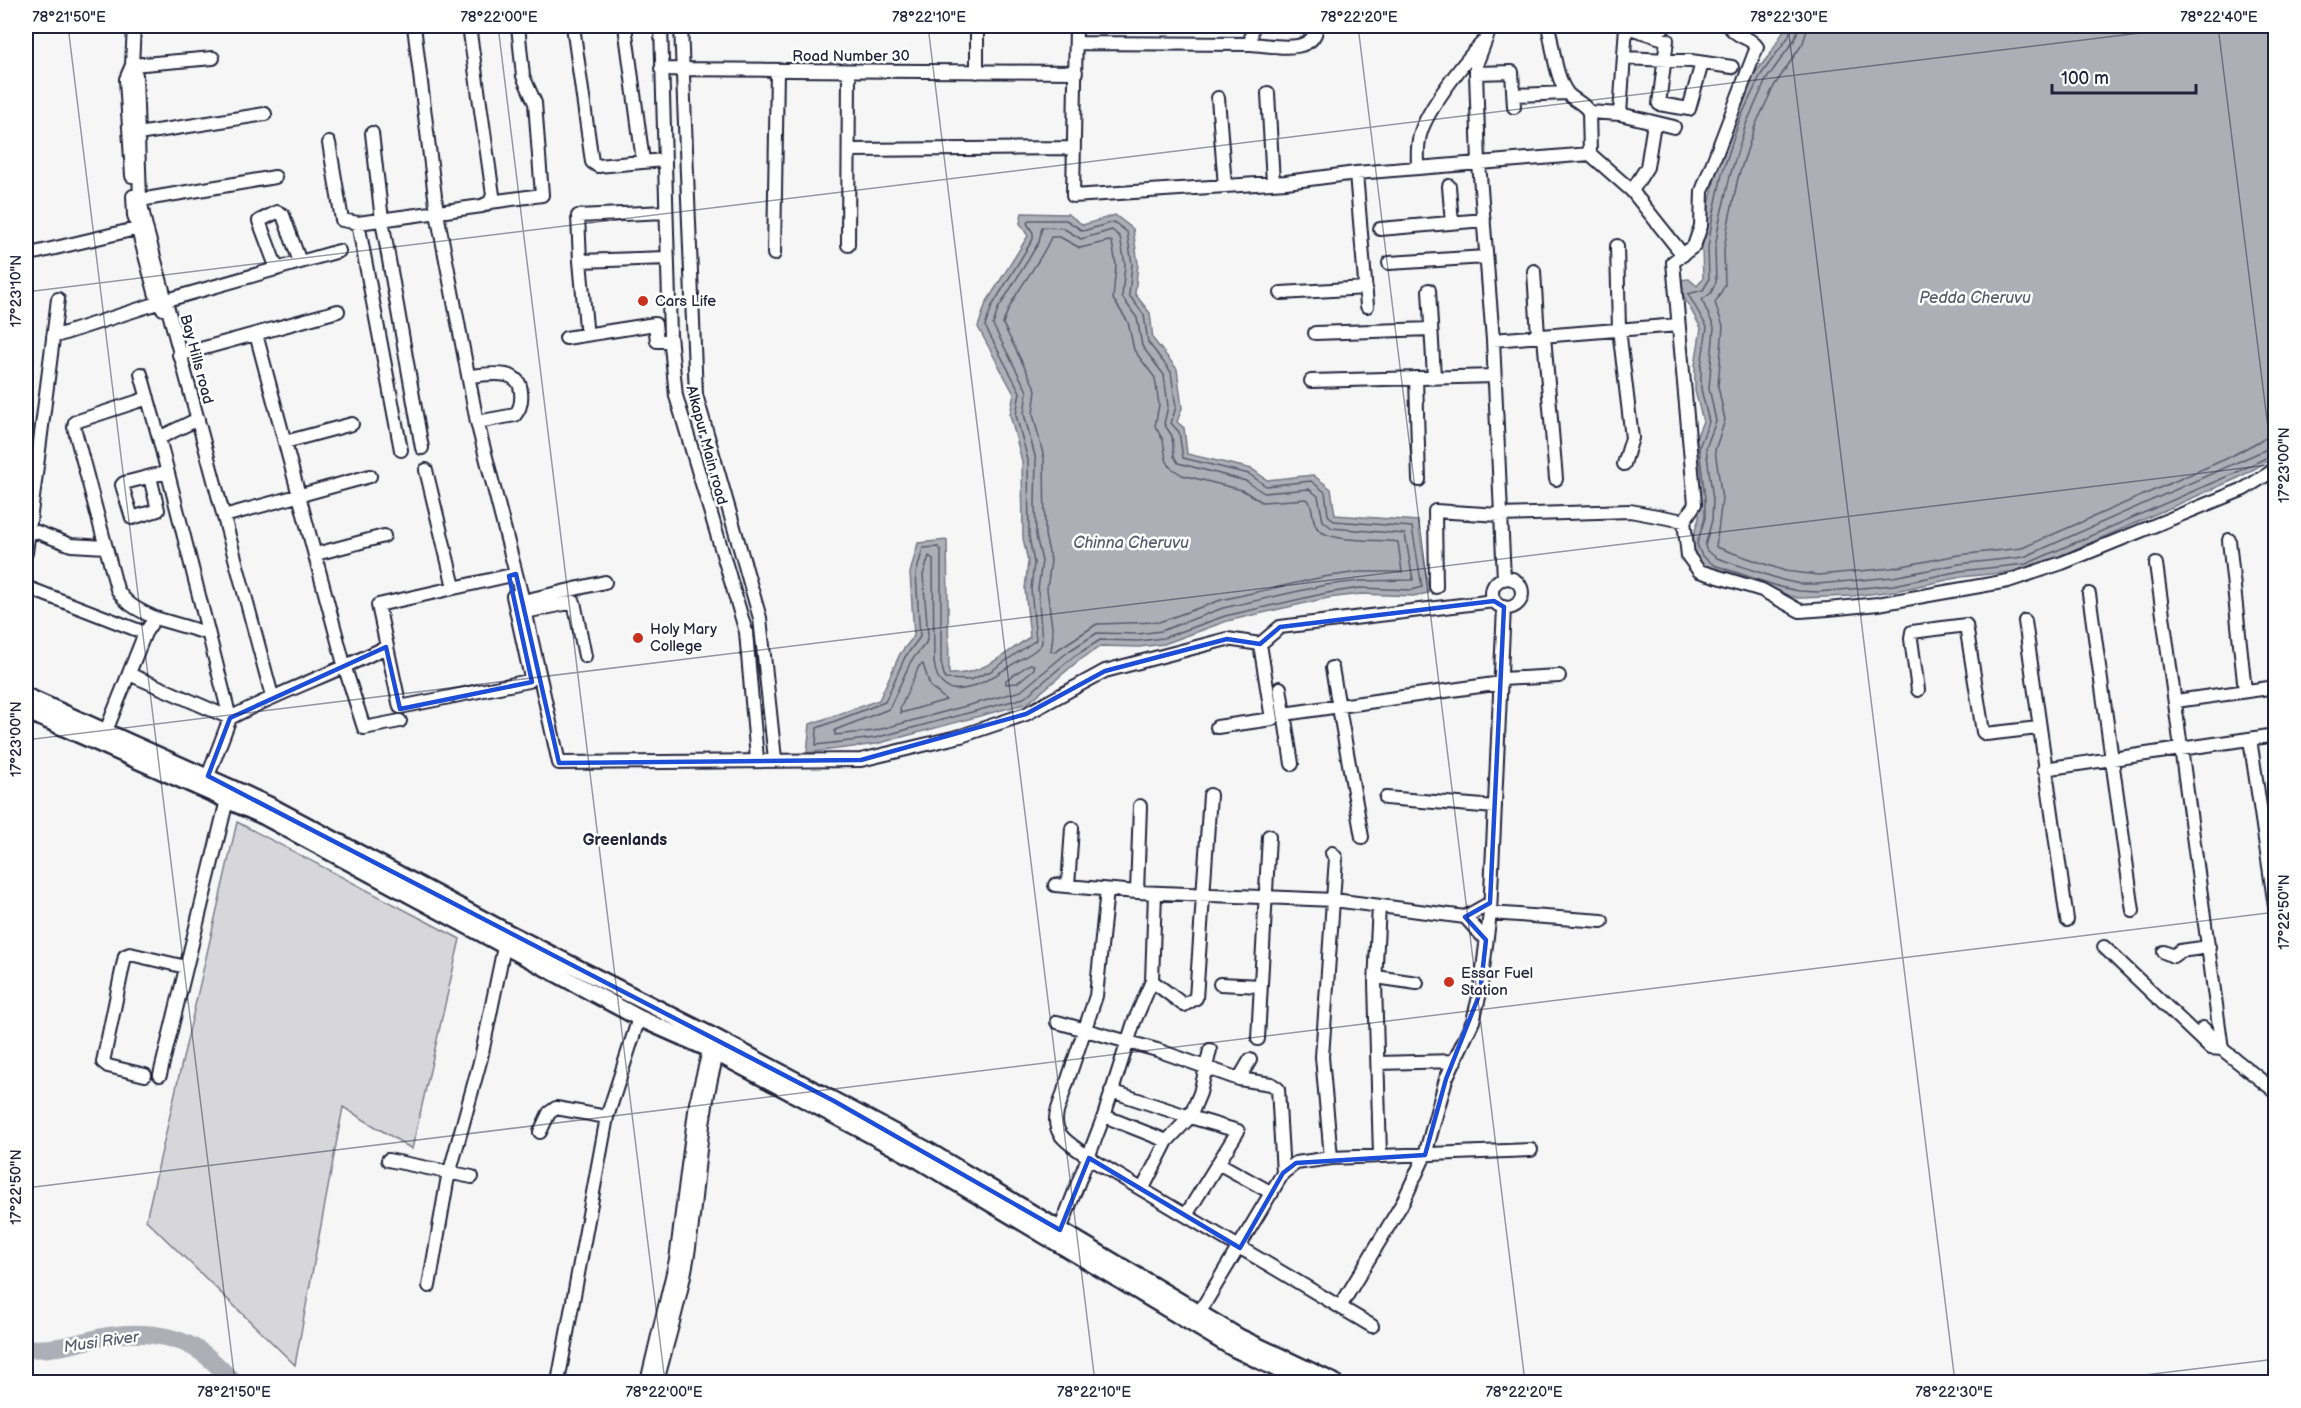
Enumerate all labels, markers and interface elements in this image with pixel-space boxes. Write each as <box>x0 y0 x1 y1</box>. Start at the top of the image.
text: 78°21'50"E <box>32 8 106 27</box>
text: 78°22'00"E <box>460 8 538 27</box>
text: 78°22'10"E <box>892 8 966 27</box>
text: 78°22'20"E <box>1320 8 1398 27</box>
text: 78°22'30"E <box>1750 8 1828 27</box>
text: 78°22'40"E <box>2180 8 2258 27</box>
street label: Road Number 30 <box>792 47 910 66</box>
scale bar <box>2052 57 2196 95</box>
text: 100 m <box>2061 68 2109 89</box>
text: 17°23'10"N <box>7 255 26 327</box>
water label: Pedda Cheruvu <box>1919 289 2031 308</box>
place label: Cars Life <box>655 292 716 311</box>
marker: Cars Life <box>636 294 650 308</box>
street label: Bay Hills road <box>175 312 218 406</box>
street label: Alkapur Main road <box>681 383 732 507</box>
text: 17°23'00"N <box>2275 427 2294 503</box>
water label: Chinna Cheruvu <box>1073 534 1189 553</box>
place label: Holy Mary College <box>650 620 717 656</box>
marker: Holy Mary College <box>631 631 645 645</box>
text: 17°23'00"N <box>7 701 26 777</box>
district label: Greenlands <box>583 831 667 850</box>
text: 17°22'50"N <box>2275 874 2294 950</box>
place label: Essar Fuel Station <box>1461 964 1533 1000</box>
marker: Essar Fuel Station <box>1442 975 1456 989</box>
text: 17°22'50"N <box>7 1149 26 1225</box>
water label: Musi River <box>62 1328 141 1357</box>
text: 78°21'50"E <box>197 1383 271 1402</box>
text: 78°22'00"E <box>625 1383 703 1402</box>
text: 78°22'10"E <box>1057 1383 1131 1402</box>
text: 78°22'20"E <box>1485 1383 1563 1402</box>
text: 78°22'30"E <box>1915 1383 1993 1402</box>

